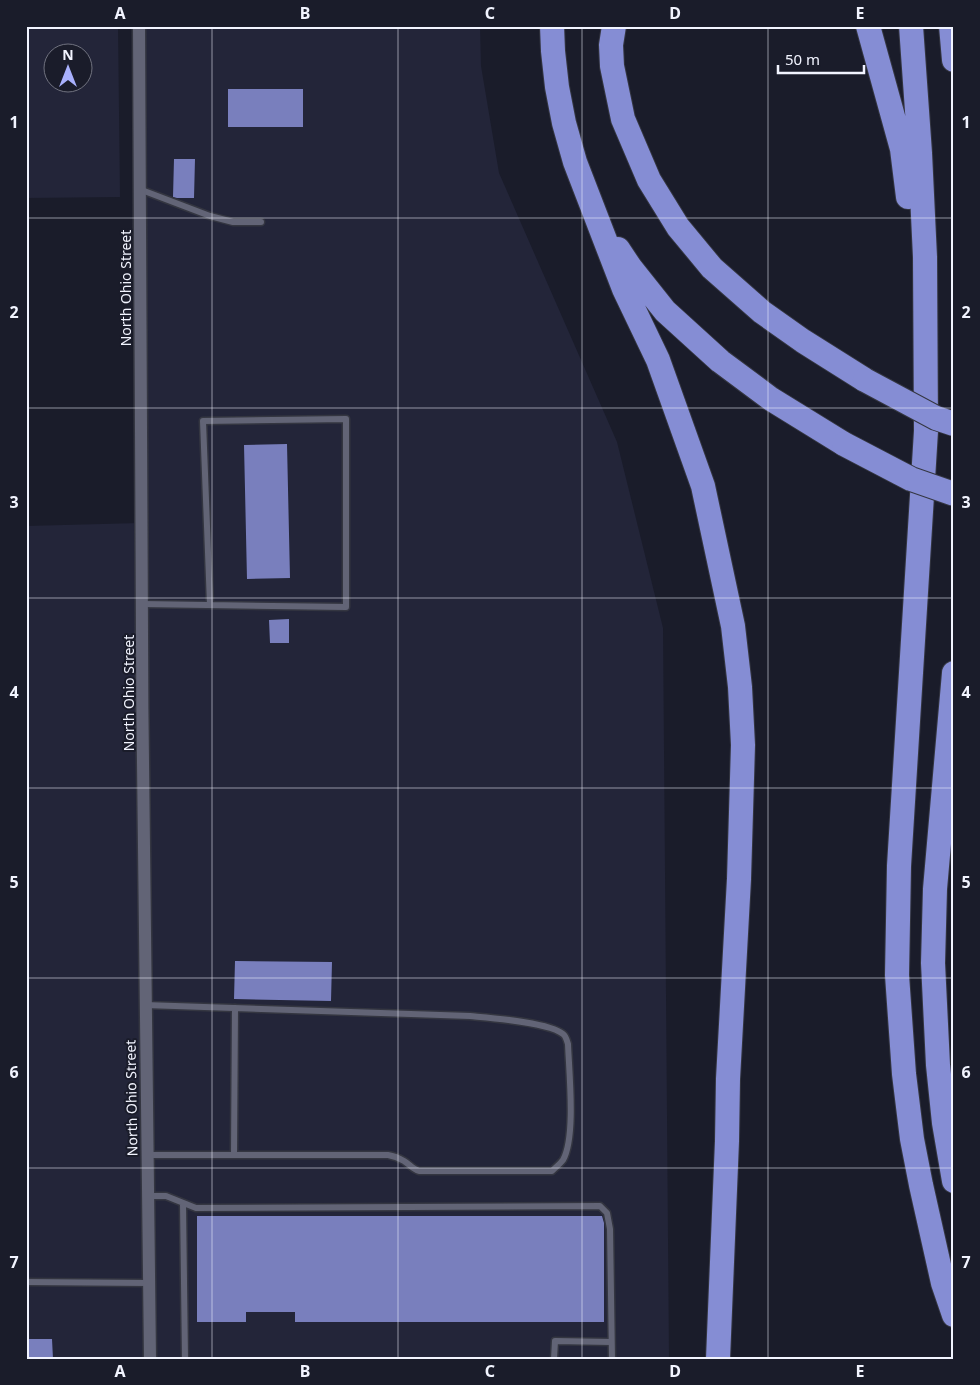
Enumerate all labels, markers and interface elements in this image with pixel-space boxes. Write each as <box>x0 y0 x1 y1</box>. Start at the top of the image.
text: A <box>114 2 126 24</box>
text: B <box>300 2 310 24</box>
text: C <box>485 2 495 24</box>
text: D <box>669 2 681 24</box>
text: E <box>856 2 865 24</box>
north arrow <box>42 42 92 92</box>
scale bar <box>778 42 864 74</box>
text: N <box>62 45 74 64</box>
text: 50 m <box>785 49 820 69</box>
text: 1 <box>9 111 19 133</box>
text: 1 <box>961 111 971 133</box>
street label: North Ohio Street <box>116 230 135 346</box>
text: 2 <box>9 301 19 323</box>
text: 2 <box>961 301 971 323</box>
text: 3 <box>9 491 19 513</box>
text: 3 <box>961 491 971 513</box>
street label: North Ohio Street <box>119 635 138 751</box>
text: 4 <box>9 681 19 703</box>
text: 4 <box>961 681 971 703</box>
text: 5 <box>9 871 19 893</box>
text: 5 <box>961 871 971 893</box>
street label: North Ohio Street <box>120 1040 142 1156</box>
text: 6 <box>9 1061 19 1083</box>
text: 6 <box>961 1061 971 1083</box>
text: 7 <box>9 1251 19 1273</box>
text: 7 <box>961 1251 971 1273</box>
text: A <box>114 1360 126 1382</box>
text: B <box>300 1360 310 1382</box>
text: C <box>485 1360 495 1382</box>
text: D <box>669 1360 681 1382</box>
text: E <box>856 1360 865 1382</box>

